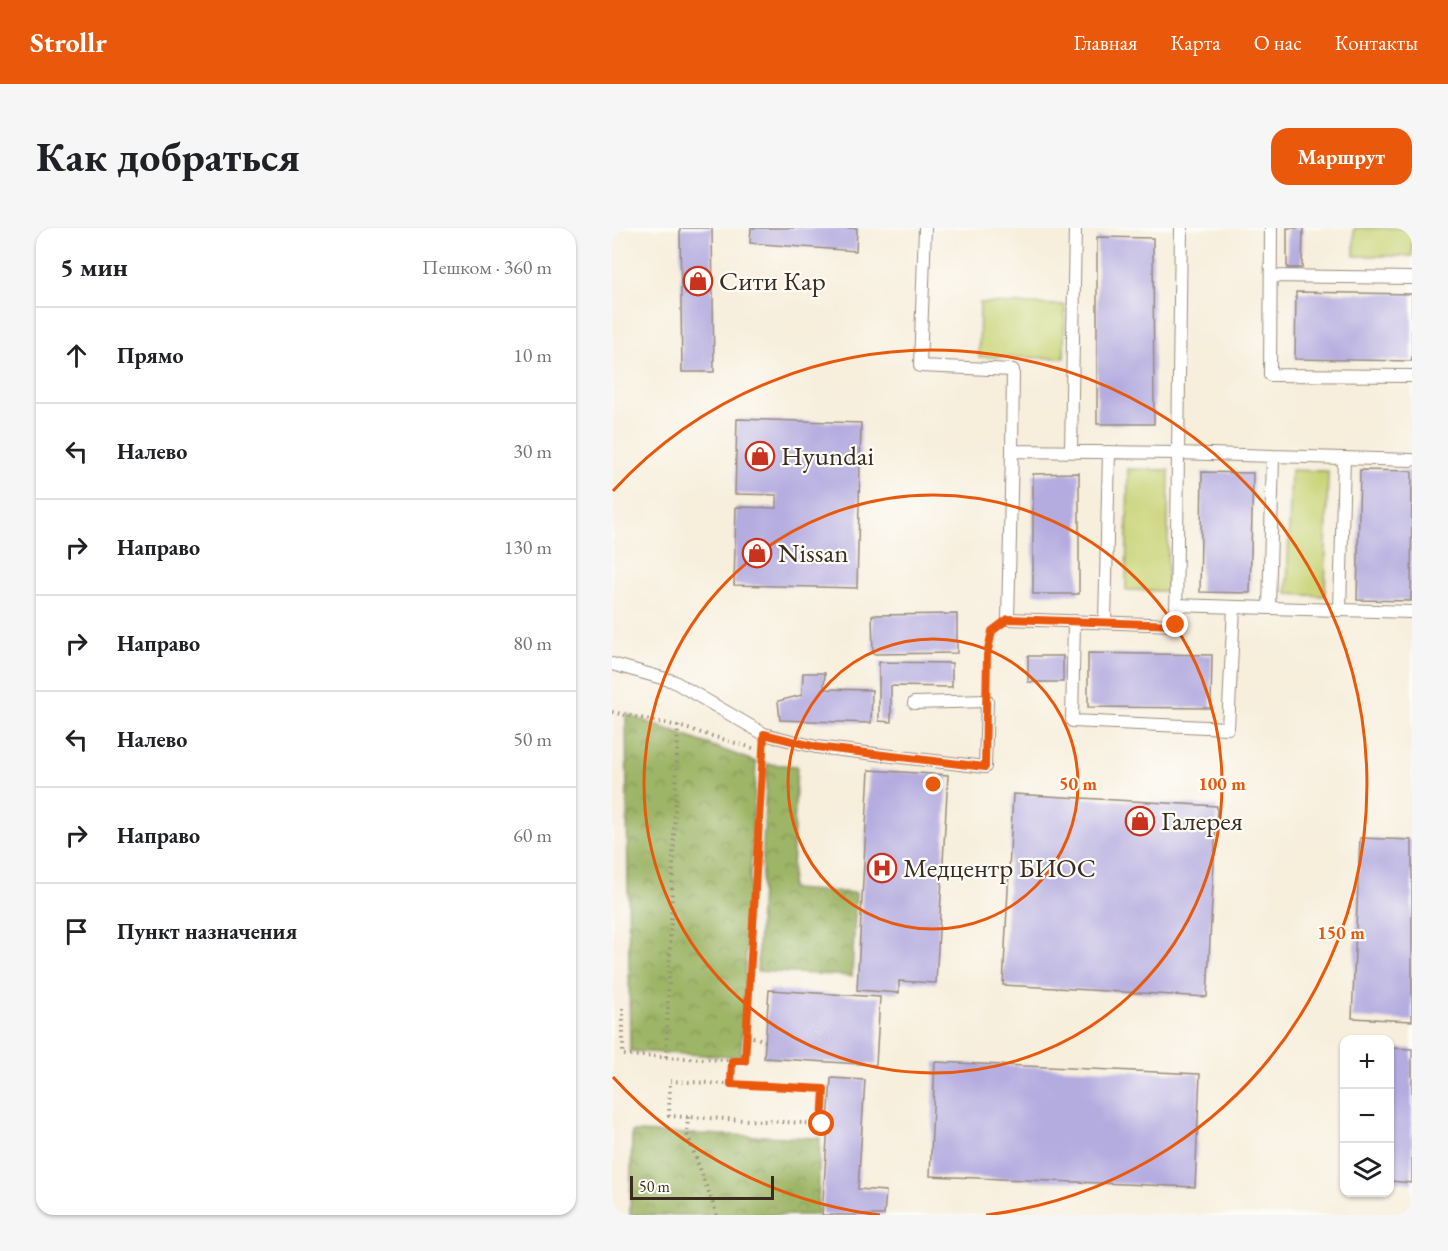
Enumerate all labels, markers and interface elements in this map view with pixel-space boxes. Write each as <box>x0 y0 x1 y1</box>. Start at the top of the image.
text: Strollr <box>30 24 107 60</box>
text: Главная <box>1073 29 1137 56</box>
text: Карта <box>1170 29 1221 56</box>
text: О нас <box>1254 29 1302 56</box>
text: Контакты <box>1335 29 1418 56</box>
button: Маршрут <box>1271 128 1412 185</box>
text: Как добраться <box>36 129 300 184</box>
text: 5 мин <box>60 250 128 284</box>
text: Пешком · 360 m <box>422 254 552 280</box>
place label: Сити Кар <box>719 263 826 298</box>
shop icon: Сити Кар <box>682 265 714 297</box>
icon: ahead <box>60 339 93 372</box>
text: Прямо <box>117 341 184 370</box>
text: 10 m <box>513 342 552 368</box>
icon: left <box>60 435 93 468</box>
text: Налево <box>117 437 187 466</box>
text: 30 m <box>513 438 552 464</box>
place label: Hyundai <box>781 438 875 473</box>
shop icon: Hyundai <box>744 440 776 472</box>
icon: right <box>60 531 93 564</box>
text: Направо <box>117 533 200 562</box>
text: 130 m <box>504 534 552 560</box>
place label: Nissan <box>778 535 848 570</box>
shop icon: Nissan <box>741 537 773 569</box>
route end <box>1162 611 1188 637</box>
icon: right <box>60 627 93 660</box>
text: Направо <box>117 629 200 658</box>
text: 80 m <box>513 630 552 656</box>
icon: left <box>60 723 93 756</box>
text: Налево <box>117 725 187 754</box>
text: 50 m <box>513 726 552 752</box>
text: 50 m <box>1059 772 1097 795</box>
text: 100 m <box>1198 772 1246 795</box>
centre of rings <box>923 774 943 794</box>
place label: Галерея <box>1161 803 1243 838</box>
shop icon: Галерея <box>1124 805 1156 837</box>
icon: right <box>60 819 93 852</box>
text: Направо <box>117 821 200 850</box>
text: 60 m <box>513 822 552 848</box>
place label: Медцентр БИОС <box>903 850 1096 885</box>
hospital icon: Медцентр БИОС <box>866 852 898 884</box>
icon: arrive <box>60 915 93 948</box>
text: Пункт назначения <box>117 917 297 946</box>
text: 150 m <box>1317 921 1365 944</box>
map controls <box>1340 1035 1394 1197</box>
button: + <box>1340 1035 1394 1089</box>
button: − <box>1340 1089 1394 1143</box>
route start <box>808 1110 834 1136</box>
button: layers <box>1340 1143 1394 1197</box>
scale bar <box>630 1173 774 1200</box>
text: 50 m <box>639 1176 670 1197</box>

